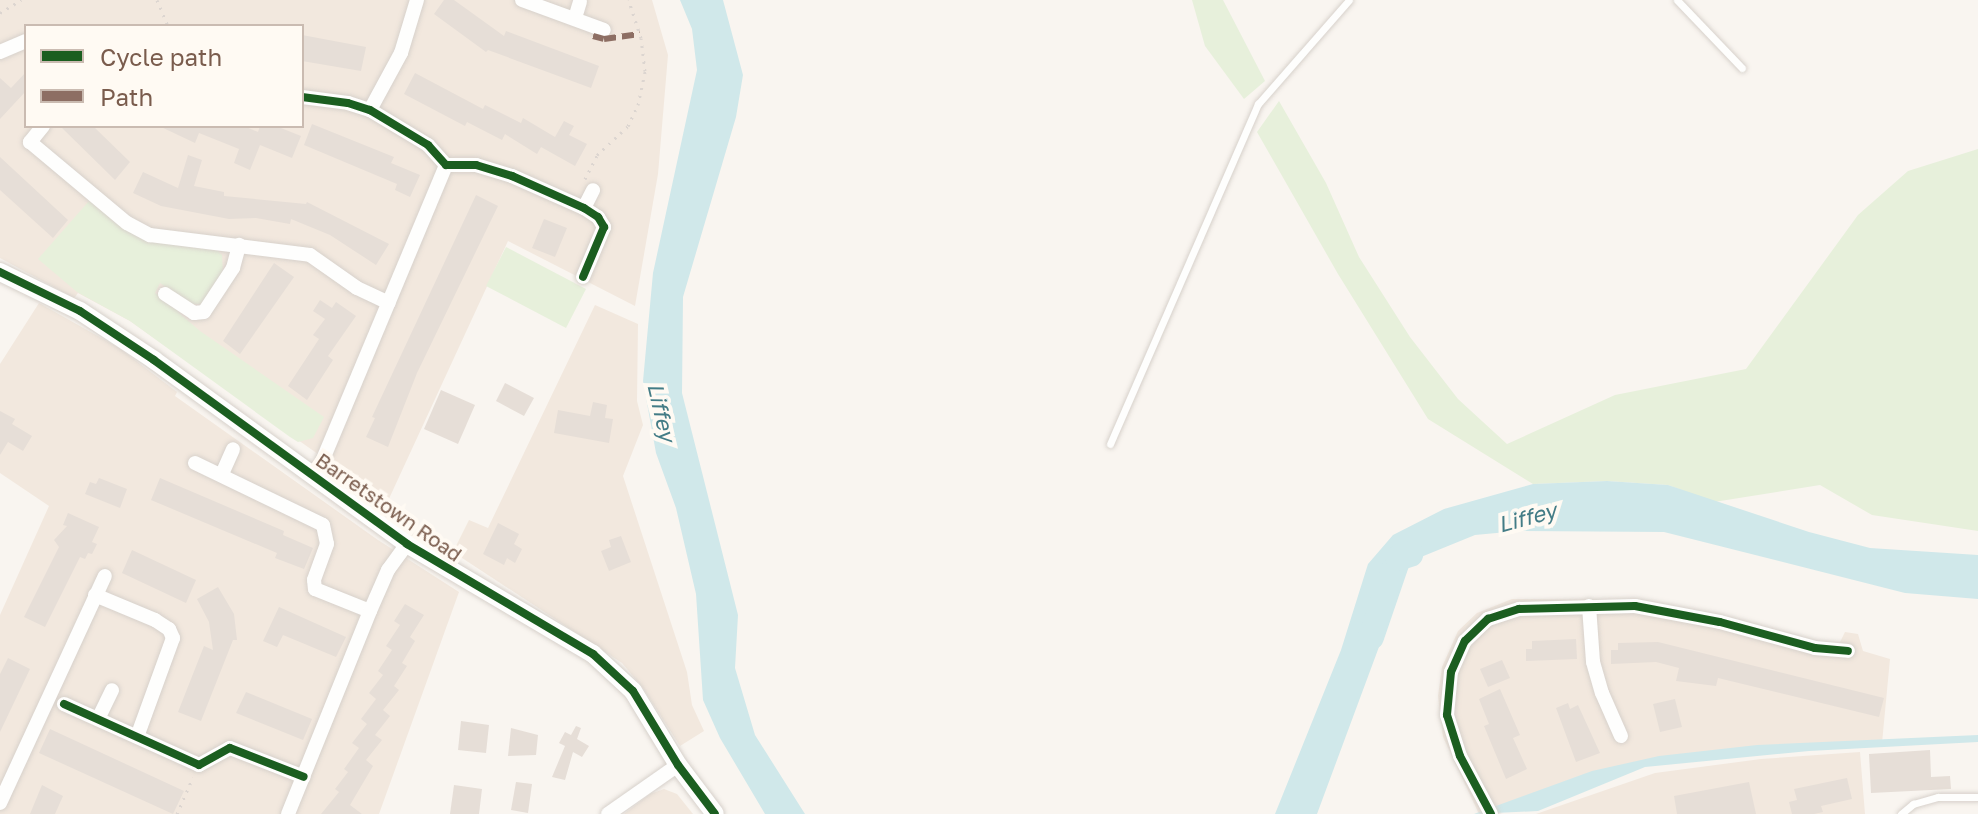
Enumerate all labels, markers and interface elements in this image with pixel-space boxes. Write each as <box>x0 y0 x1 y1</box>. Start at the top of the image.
legend <box>24 24 304 128</box>
text: Cycle path <box>100 42 222 71</box>
text: Path <box>100 82 153 111</box>
water label: Liffey <box>642 380 682 444</box>
street label: Barretstown Road <box>311 448 467 566</box>
water label: Liffey <box>1495 497 1559 537</box>

